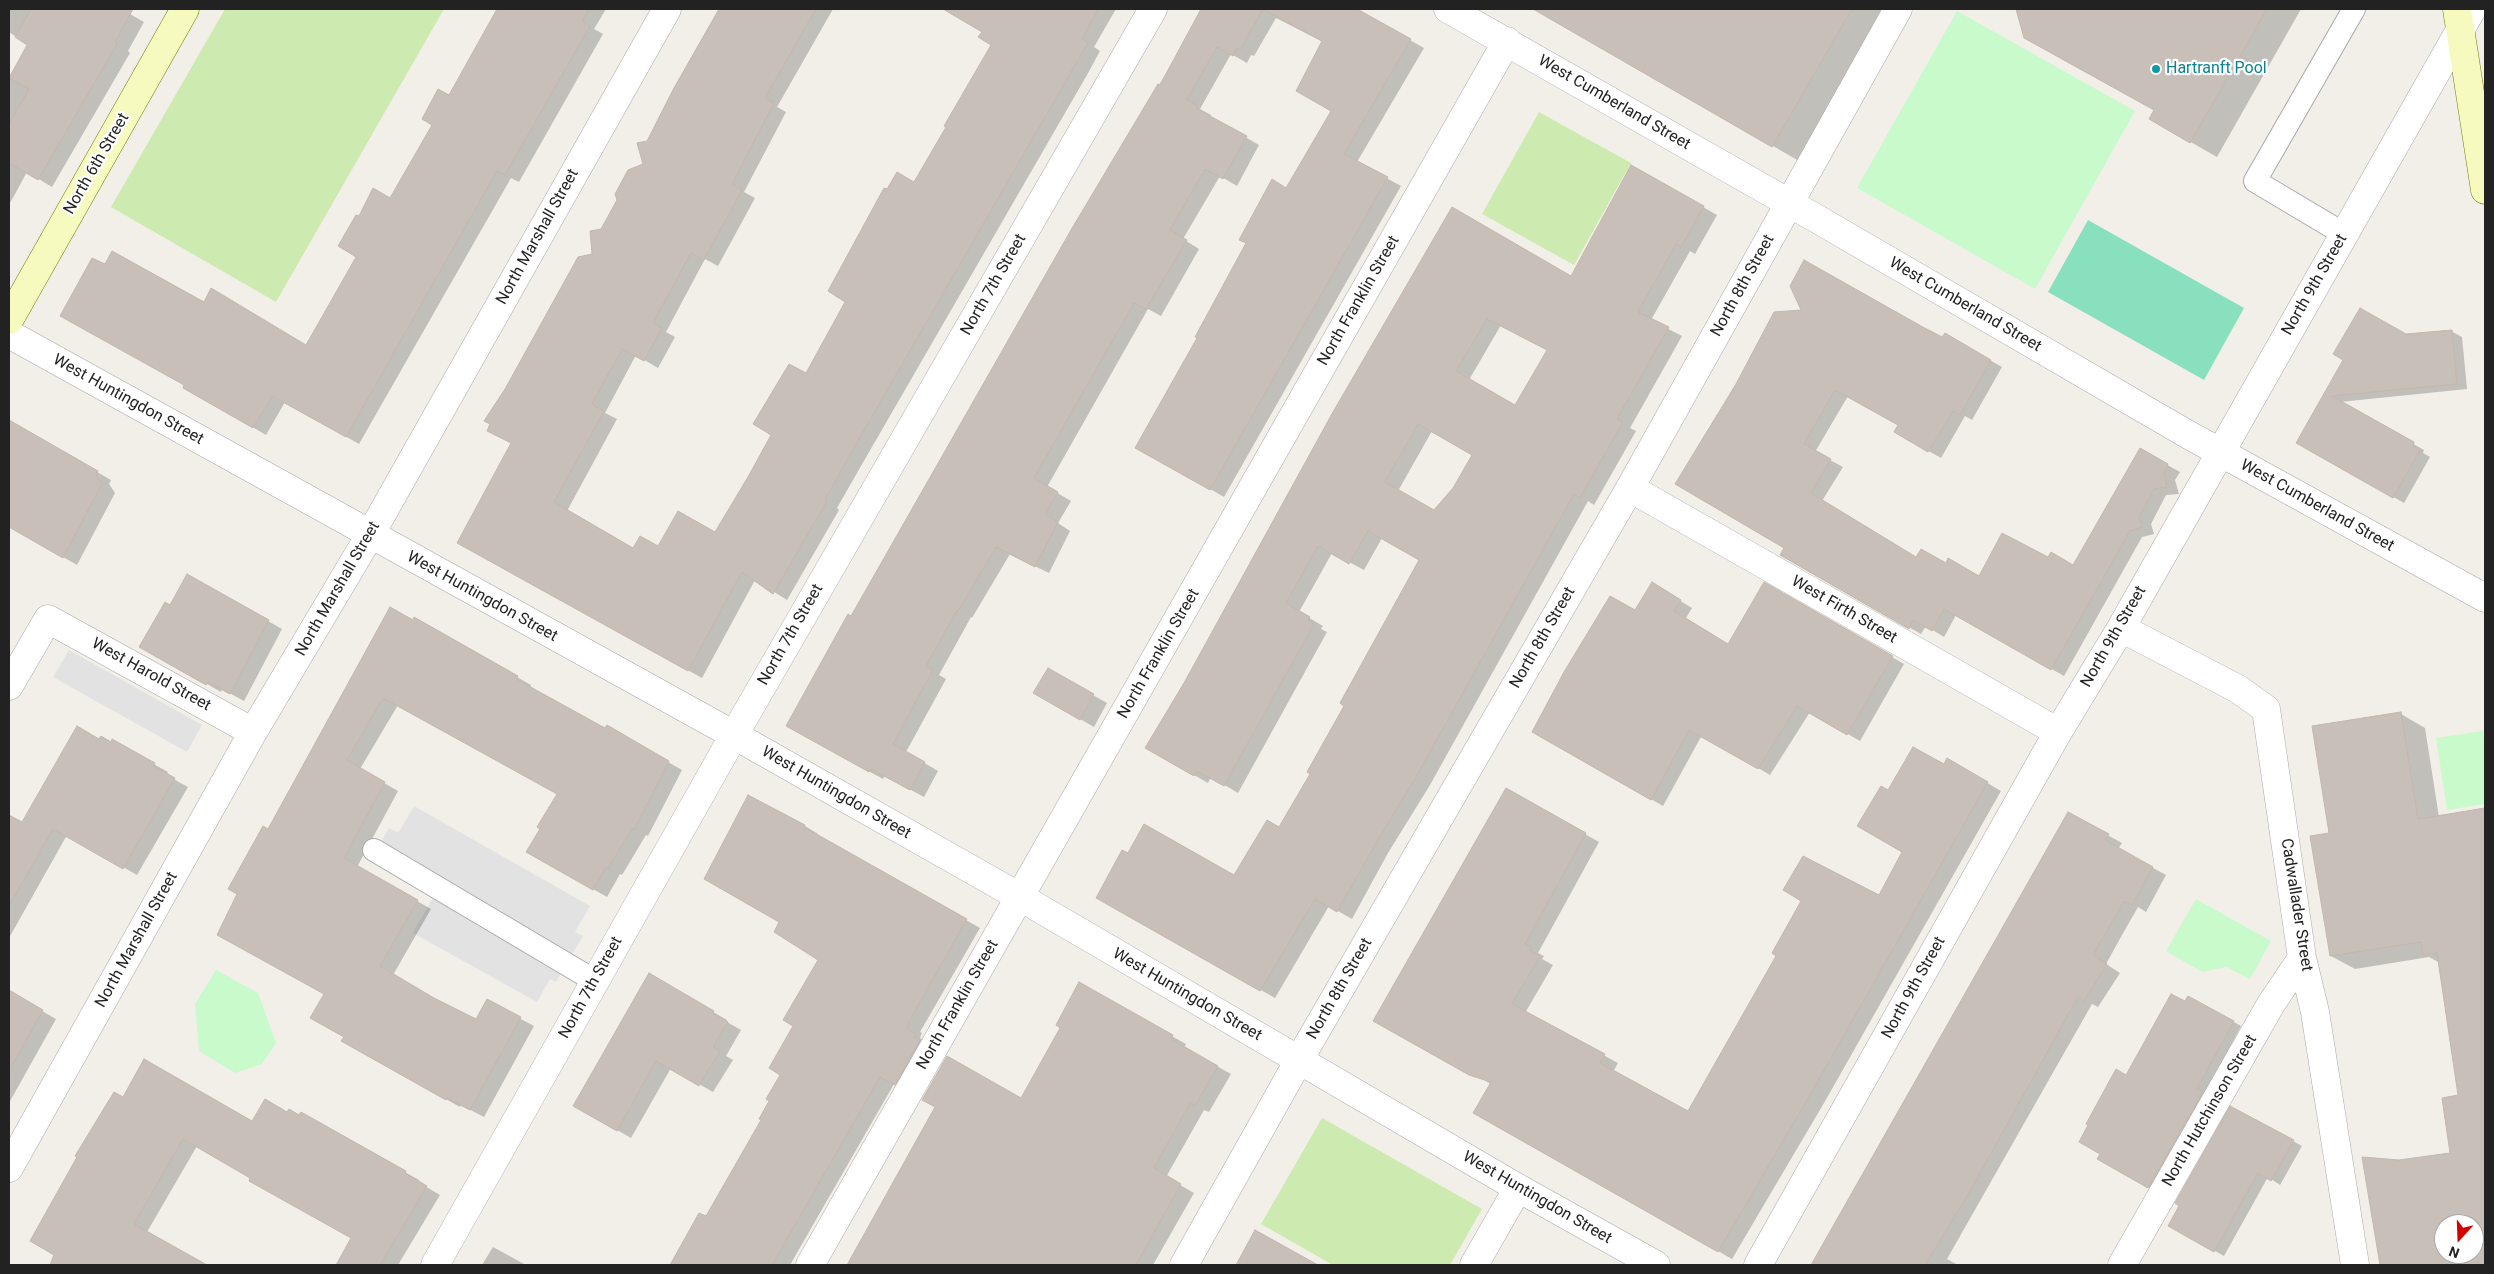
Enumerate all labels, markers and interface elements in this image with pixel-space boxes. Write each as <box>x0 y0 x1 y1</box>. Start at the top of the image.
street label: West Cumberland Street <box>1534 52 1694 154</box>
place label: Hartranft Pool <box>2166 59 2267 79</box>
marker: Hartranft Pool <box>2150 63 2162 75</box>
street label: North 6th Street <box>60 110 134 218</box>
street label: North Marshall Street <box>493 166 583 308</box>
street label: North 7th Street <box>957 231 1031 339</box>
street label: North 9th Street <box>2278 231 2352 339</box>
street label: North 8th Street <box>1707 232 1779 340</box>
street label: North Franklin Street <box>1314 233 1404 369</box>
street label: West Cumberland Street <box>1885 254 2045 356</box>
street label: West Huntingdon Street <box>49 351 207 449</box>
street label: West Cumberland Street <box>2237 456 2397 556</box>
street label: North Marshall Street <box>292 518 384 660</box>
street label: West Huntingdon Street <box>403 548 561 646</box>
street label: West Firth Street <box>1788 572 1900 648</box>
street label: North 7th Street <box>754 581 828 689</box>
street label: North 9th Street <box>2077 583 2151 691</box>
street label: North 8th Street <box>1506 584 1580 692</box>
street label: North Franklin Street <box>1114 586 1204 722</box>
street label: West Harold Street <box>88 634 214 716</box>
street label: West Huntingdon Street <box>758 742 914 844</box>
street label: Cadwallader Street <box>2276 837 2316 973</box>
street label: North Marshall Street <box>92 869 182 1011</box>
street label: North 7th Street <box>555 934 627 1042</box>
street label: North 9th Street <box>1878 934 1950 1042</box>
street label: North 8th Street <box>1303 935 1377 1043</box>
street label: North Franklin Street <box>913 937 1003 1073</box>
street label: West Huntingdon Street <box>1109 944 1265 1046</box>
street label: North Hutchinson Street <box>2159 1032 2261 1190</box>
street label: West Huntingdon Street <box>1459 1147 1615 1249</box>
north arrow <box>2434 1214 2484 1264</box>
text: N <box>2447 1243 2462 1261</box>

